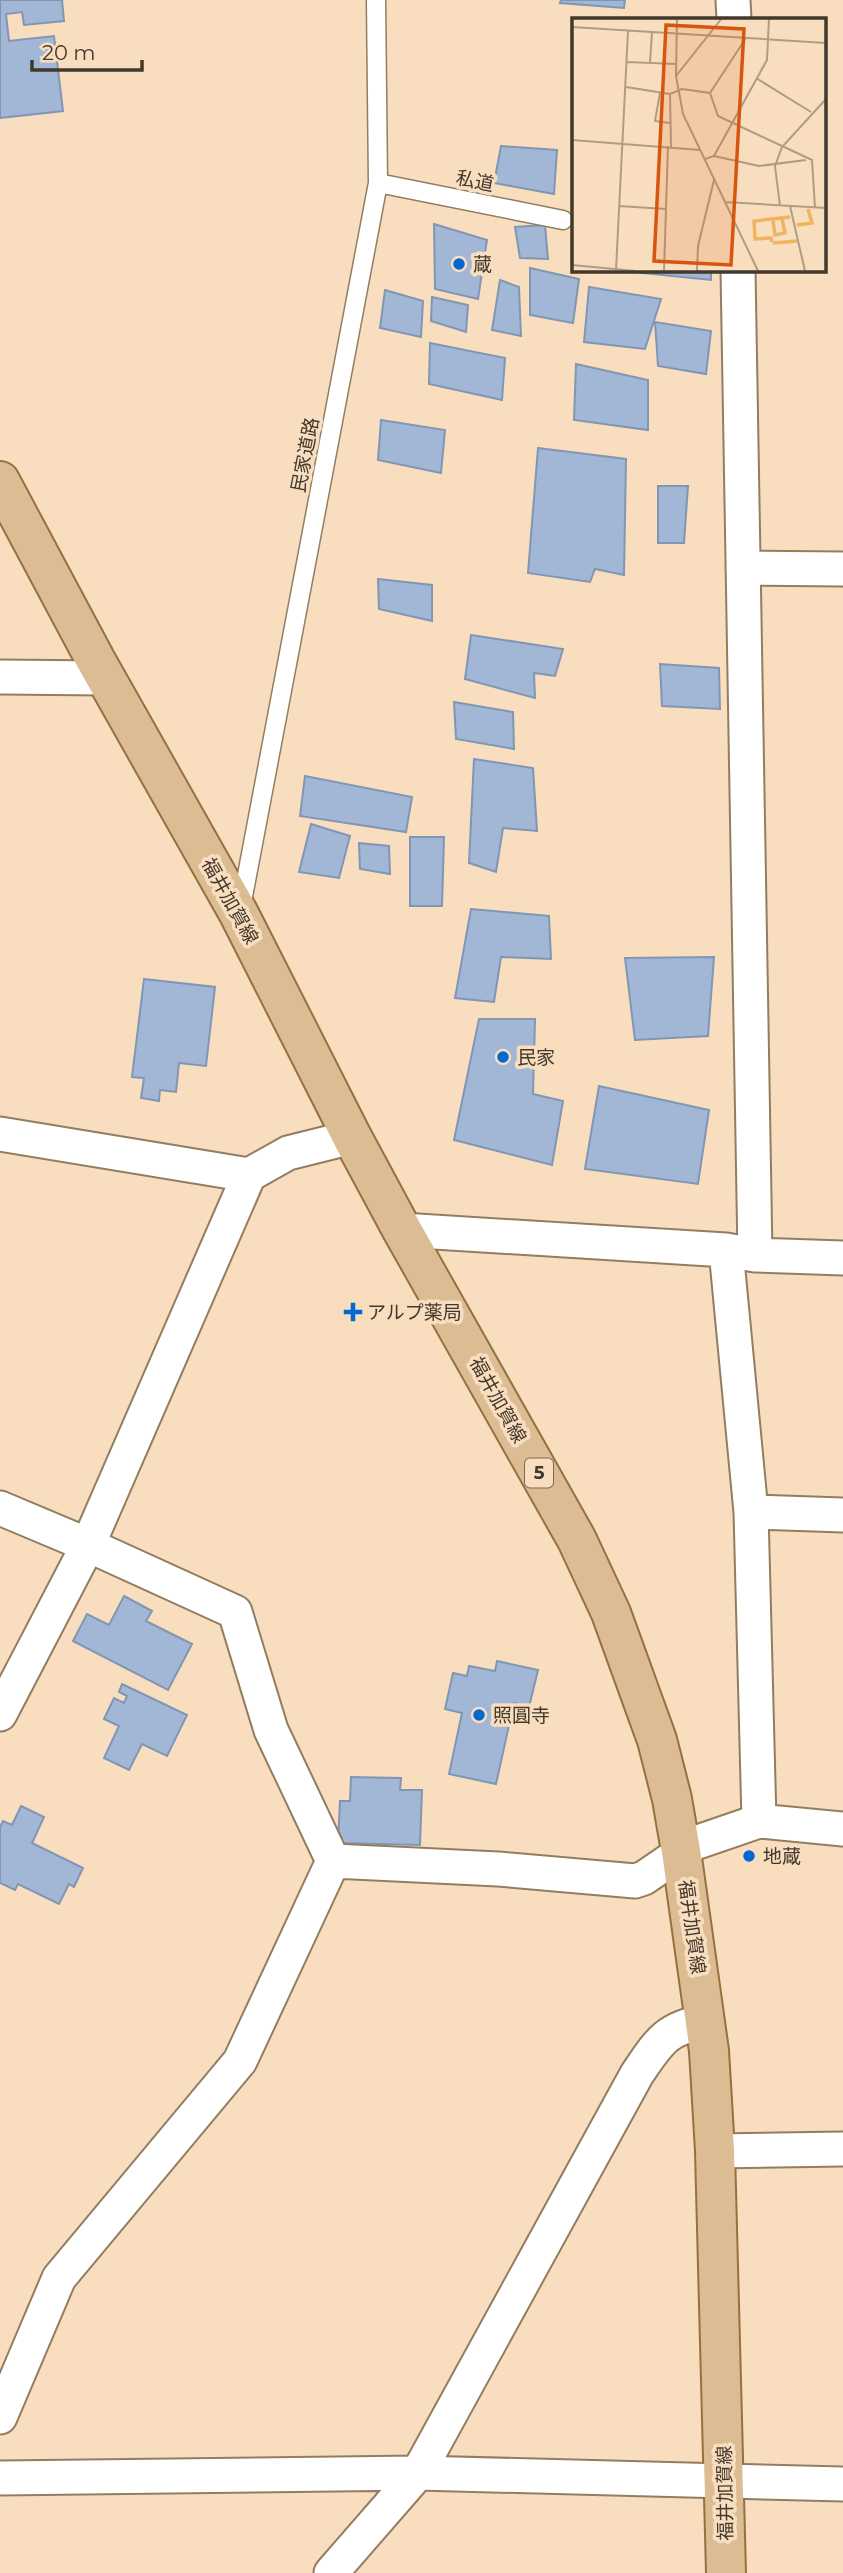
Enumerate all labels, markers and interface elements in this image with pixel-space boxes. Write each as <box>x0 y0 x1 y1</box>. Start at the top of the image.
inset map <box>572 18 826 271</box>
scale bar <box>32 28 142 72</box>
text: 20 m <box>42 40 96 65</box>
street label: 私道 <box>454 166 496 196</box>
place label: 蔵 <box>473 253 492 276</box>
marker: 蔵 <box>451 256 467 272</box>
street label: 民家道路 <box>286 415 324 495</box>
street label: 福井加賀線 <box>197 854 263 948</box>
place label: 民家 <box>517 1046 555 1069</box>
marker: 民家 <box>495 1049 511 1065</box>
place label: アルプ薬局 <box>367 1301 462 1324</box>
marker: アルプ薬局 <box>345 1304 361 1320</box>
street label: 福井加賀線 <box>465 1353 531 1447</box>
road number: 5 <box>525 1458 553 1488</box>
place label: 照圓寺 <box>493 1704 550 1727</box>
marker: 照圓寺 <box>471 1707 487 1723</box>
place label: 地蔵 <box>763 1845 801 1868</box>
marker: 地蔵 <box>741 1848 757 1864</box>
street label: 福井加賀線 <box>674 1878 710 1976</box>
street label: 福井加賀線 <box>713 2445 737 2541</box>

